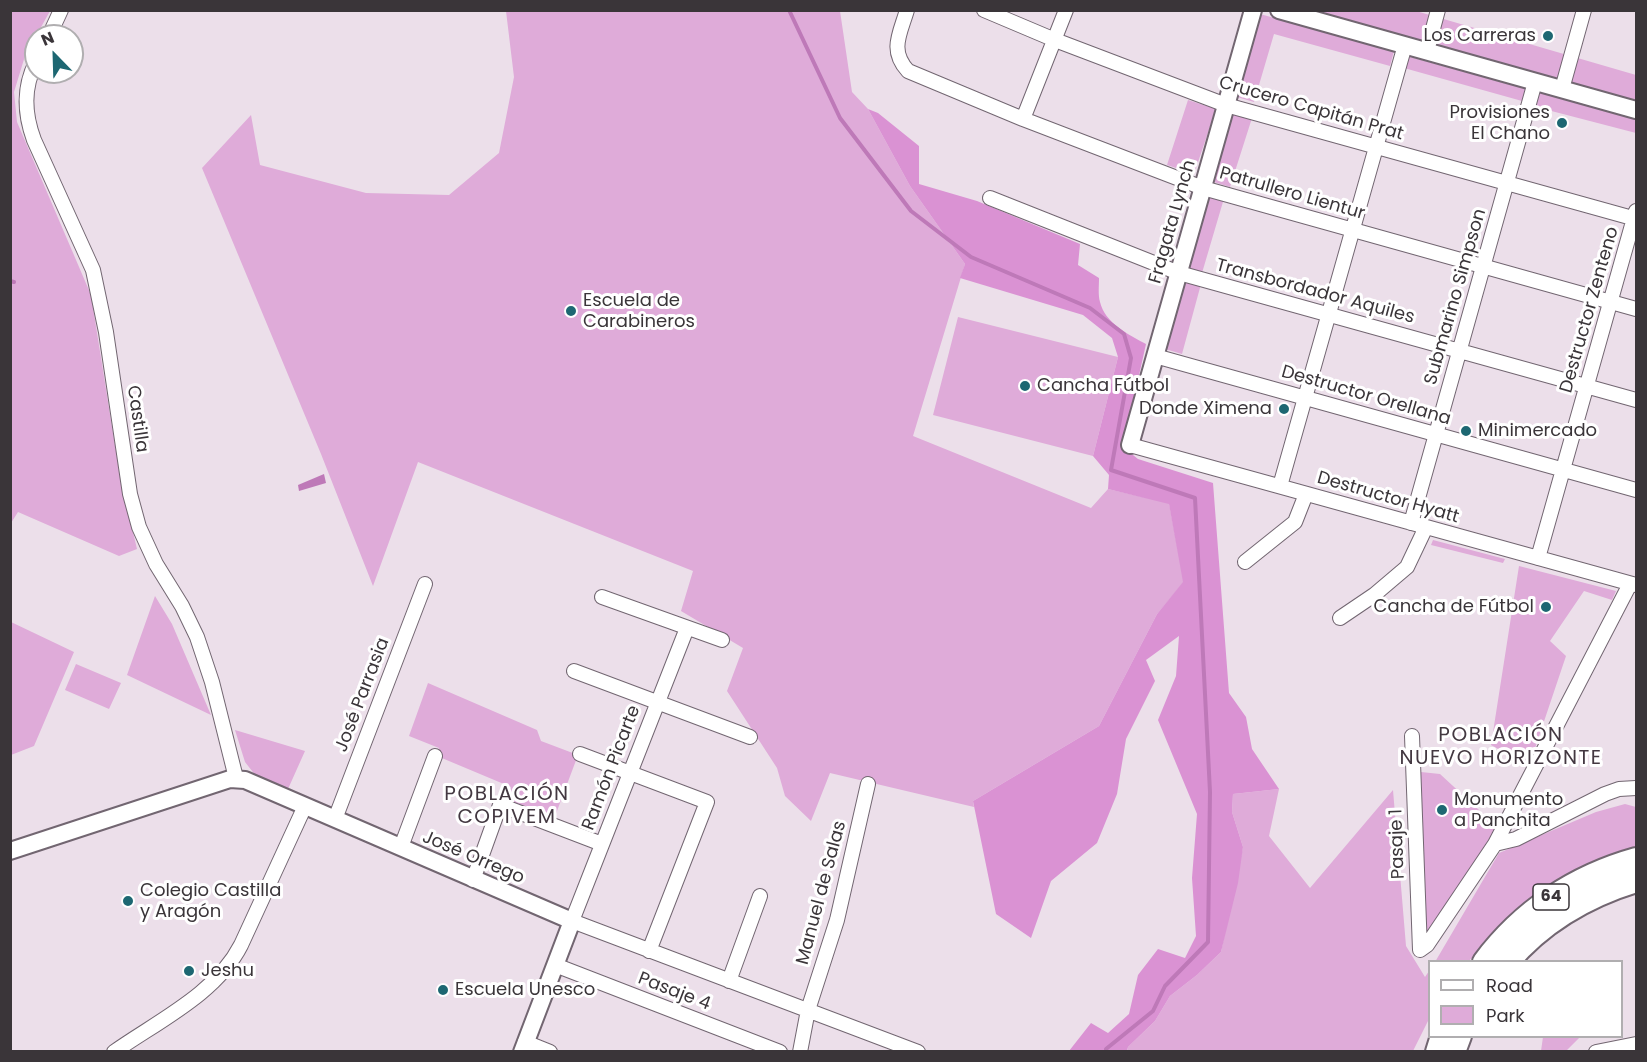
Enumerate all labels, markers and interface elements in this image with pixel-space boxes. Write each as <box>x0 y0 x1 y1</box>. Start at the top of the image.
north arrow <box>24 24 84 84</box>
place label: Los Carreras <box>1424 25 1536 47</box>
text: N <box>38 26 58 52</box>
marker: Los Carreras <box>1541 29 1555 43</box>
street label: Crucero Capitán Prat <box>1216 72 1406 146</box>
place label: Provisiones El Chano <box>1449 102 1550 144</box>
marker: Provisiones El Chano <box>1555 116 1569 130</box>
street label: Fragata Lynch <box>1145 158 1201 286</box>
street label: Patrullero Lientur <box>1217 163 1367 225</box>
street label: Submarino Simpson <box>1421 207 1491 387</box>
street label: Destructor Zenteno <box>1556 224 1624 396</box>
street label: Transbordador Aquiles <box>1213 255 1417 329</box>
place label: Escuela de Carabineros <box>583 290 695 332</box>
marker: Escuela de Carabineros <box>564 304 578 318</box>
street label: Destructor Orellana <box>1279 361 1453 431</box>
place label: Cancha Fútbol <box>1037 375 1169 397</box>
marker: Cancha Fútbol <box>1018 379 1032 393</box>
street label: Castilla <box>122 384 152 454</box>
place label: Donde Ximena <box>1139 398 1272 420</box>
marker: Donde Ximena <box>1277 402 1291 416</box>
place label: Minimercado <box>1478 420 1597 442</box>
marker: Minimercado <box>1459 424 1473 438</box>
street label: Destructor Hyatt <box>1315 467 1461 529</box>
place label: Cancha de Fútbol <box>1374 596 1534 618</box>
marker: Cancha de Fútbol <box>1539 600 1553 614</box>
street label: José Parrasia <box>331 635 395 755</box>
street label: Ramón Picarte <box>578 703 646 833</box>
district label: POBLACIÓN NUEVO HORIZONTE <box>1399 724 1603 771</box>
district label: POBLACIÓN COPIVEM <box>444 783 570 830</box>
place label: Monumento a Panchita <box>1454 789 1563 832</box>
marker: Monumento a Panchita <box>1435 803 1449 817</box>
street label: Pasaje 1 <box>1386 808 1410 880</box>
street label: Manuel de Salas <box>792 819 852 967</box>
street label: José Orrego <box>419 827 527 889</box>
place label: Colegio Castilla y Aragón <box>140 880 281 922</box>
road number: 64 <box>1533 884 1569 910</box>
marker: Colegio Castilla y Aragón <box>121 894 135 908</box>
place label: Jeshu <box>201 960 254 982</box>
legend <box>1428 960 1623 1038</box>
marker: Jeshu <box>182 964 196 978</box>
street label: Pasaje 4 <box>635 968 713 1016</box>
text: Road <box>1486 973 1533 998</box>
place label: Escuela Unesco <box>455 979 595 1001</box>
marker: Escuela Unesco <box>436 983 450 997</box>
text: Park <box>1486 1003 1525 1028</box>

